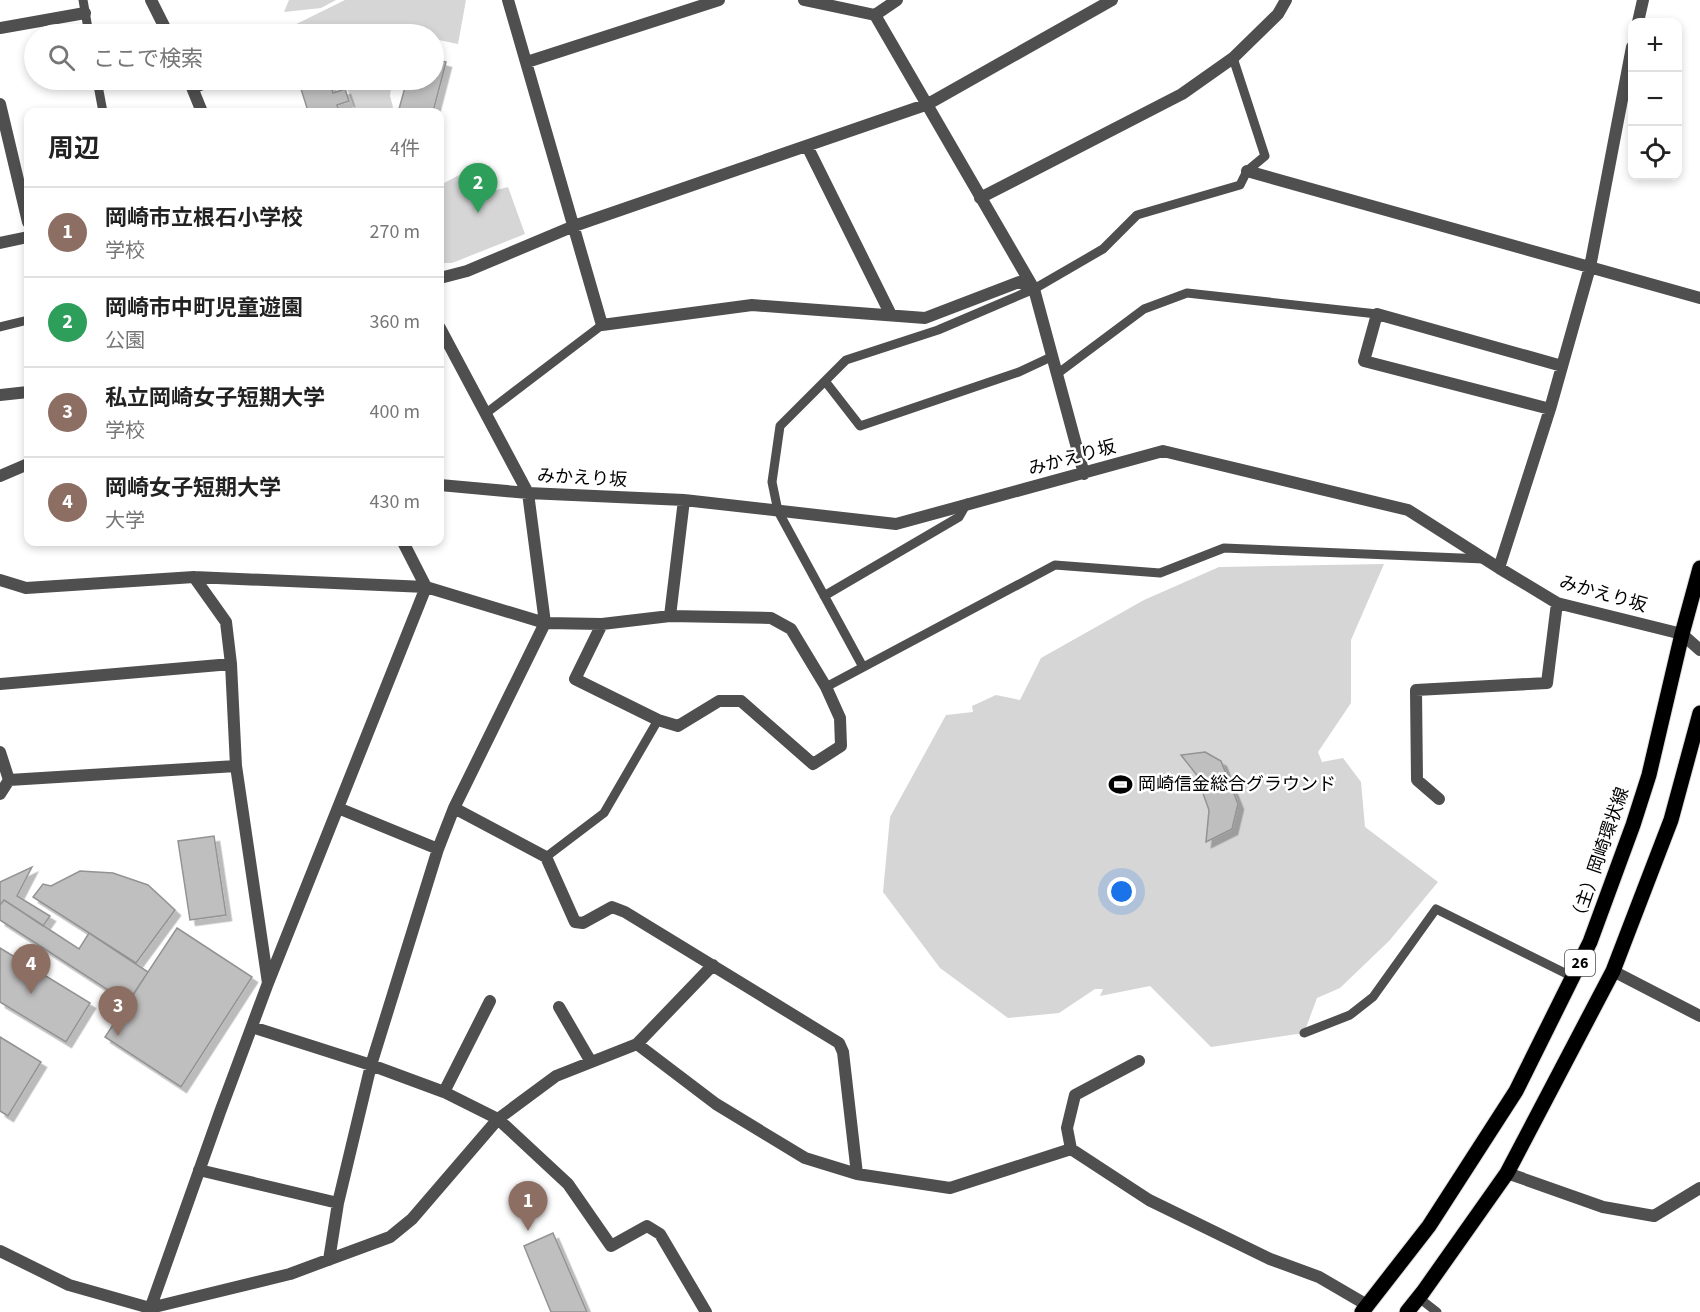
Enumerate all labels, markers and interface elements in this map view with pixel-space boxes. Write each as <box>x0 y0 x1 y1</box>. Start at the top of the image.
map controls <box>1628 18 1682 180</box>
button: + <box>1628 18 1682 72</box>
search box <box>24 24 444 90</box>
icon: search <box>45 41 78 74</box>
text: ここで検索 <box>93 43 203 75</box>
button: − <box>1628 72 1682 126</box>
button: locate <box>1628 126 1682 180</box>
text: 周辺 <box>48 130 100 167</box>
text: 4件 <box>390 135 420 163</box>
pin: 2 <box>458 164 498 213</box>
text: 岡崎市立根石小学校 <box>105 202 303 234</box>
text: 1 <box>62 218 73 246</box>
text: 270 m <box>370 218 420 246</box>
text: 学校 <box>105 237 145 265</box>
text: 岡崎市中町児童遊園 <box>105 292 303 324</box>
text: 2 <box>62 308 73 336</box>
text: 360 m <box>370 308 420 336</box>
text: 公園 <box>105 327 145 355</box>
text: 私立岡崎女子短期大学 <box>105 382 325 414</box>
text: 3 <box>62 398 73 426</box>
text: 400 m <box>370 398 420 426</box>
text: 学校 <box>105 417 145 445</box>
street label: みかえり坂 <box>1025 434 1119 482</box>
street label: みかえり坂 <box>536 463 628 493</box>
text: 岡崎女子短期大学 <box>105 472 281 504</box>
text: 4 <box>62 488 73 516</box>
text: 430 m <box>370 488 420 516</box>
text: 大学 <box>105 507 145 535</box>
street label: みかえり坂 <box>1556 570 1650 618</box>
sports icon: 岡崎信金総合グラウンド <box>1107 771 1133 797</box>
place label: 岡崎信金総合グラウンド <box>1138 772 1336 797</box>
street label: （主）岡崎環状線 <box>1565 784 1635 928</box>
your location <box>1107 877 1136 906</box>
pin: 4 <box>12 944 51 994</box>
road number: 26 <box>1565 950 1595 976</box>
pin: 3 <box>98 986 138 1036</box>
pin: 1 <box>508 1182 548 1231</box>

